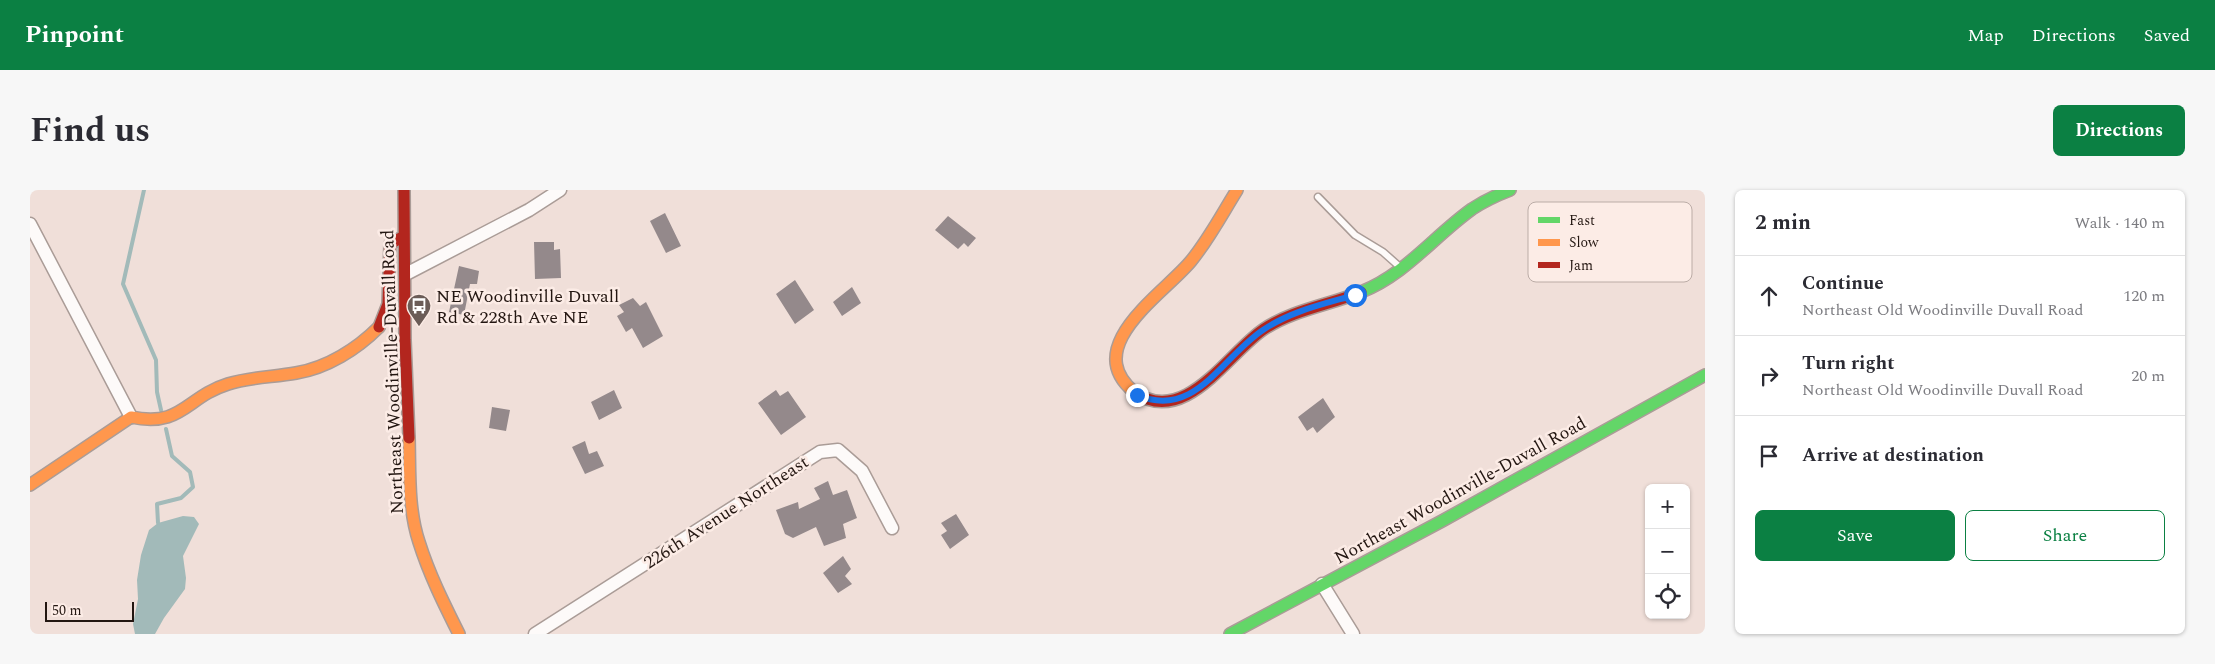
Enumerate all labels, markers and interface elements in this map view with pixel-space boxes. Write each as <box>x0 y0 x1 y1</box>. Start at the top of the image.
text: Pinpoint <box>25 17 124 53</box>
text: Map <box>1968 22 2004 49</box>
text: Directions <box>2032 22 2116 49</box>
text: Saved <box>2144 22 2190 49</box>
text: Find us <box>30 104 150 157</box>
button: Directions <box>2053 105 2185 156</box>
legend <box>1528 202 1692 282</box>
text: 2 min <box>1755 207 1811 239</box>
text: Fast <box>1569 210 1595 231</box>
text: Walk · 140 m <box>2074 211 2165 235</box>
street label: Northeast Woodinville-Duvall Road <box>374 229 411 515</box>
text: Slow <box>1569 232 1599 253</box>
text: Jam <box>1569 255 1593 276</box>
text: Continue <box>1802 269 1884 298</box>
icon: ahead <box>1755 282 1783 310</box>
place label: NE Woodinville Duvall Rd & 228th Ave NE <box>436 283 619 331</box>
route start <box>1344 284 1367 307</box>
text: 120 m <box>2123 284 2165 308</box>
bus stop icon: NE Woodinville Duvall Rd & 228th Ave NE <box>406 293 432 327</box>
text: Northeast Old Woodinville Duvall Road <box>1802 298 2083 322</box>
text: Turn right <box>1802 349 1895 378</box>
icon: right <box>1755 362 1783 390</box>
text: 20 m <box>2131 364 2165 388</box>
text: Northeast Old Woodinville Duvall Road <box>1802 378 2083 402</box>
route end <box>1126 384 1149 407</box>
street label: Northeast Woodinville-Duvall Road <box>1329 410 1591 571</box>
text: Arrive at destination <box>1802 441 1984 470</box>
icon: arrive <box>1755 442 1783 470</box>
street label: 226th Avenue Northeast <box>638 449 814 576</box>
map controls <box>1645 484 1690 619</box>
button: + <box>1645 484 1690 529</box>
button: Save <box>1755 510 1955 561</box>
button: Share <box>1965 510 2165 561</box>
button: − <box>1645 529 1690 574</box>
button: locate <box>1645 574 1690 619</box>
scale bar <box>45 599 134 622</box>
text: 50 m <box>52 600 82 621</box>

